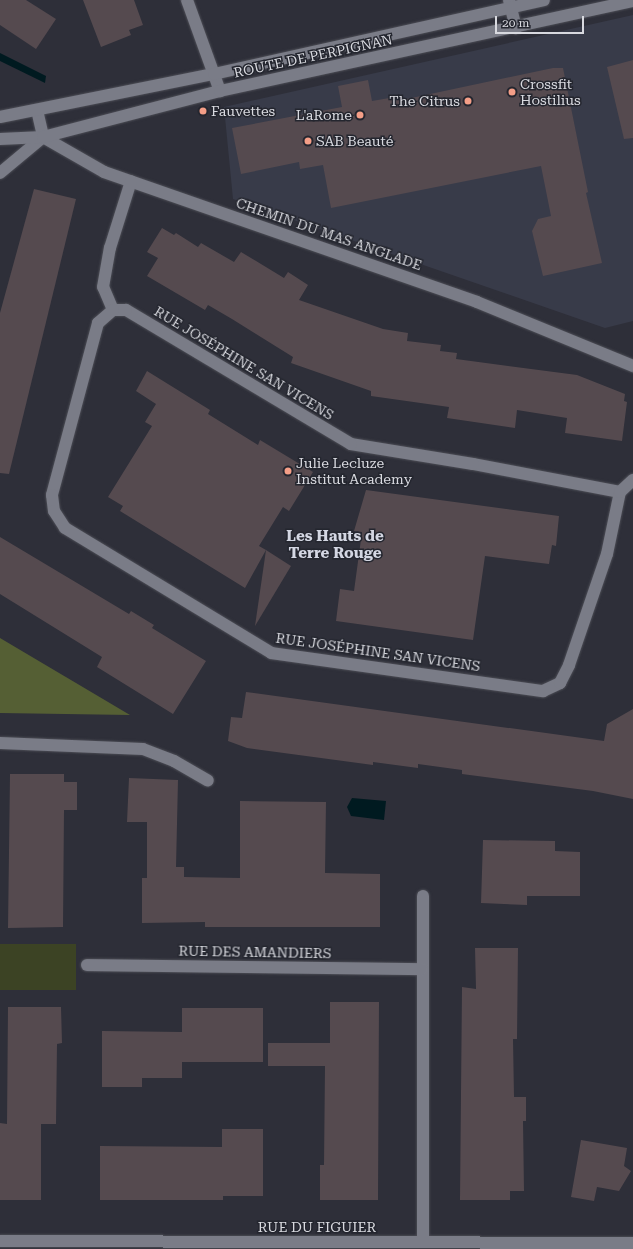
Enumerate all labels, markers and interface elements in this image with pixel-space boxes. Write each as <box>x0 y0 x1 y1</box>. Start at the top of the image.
scale bar <box>497 8 586 34</box>
text: 20 m <box>502 16 529 30</box>
street label: ROUTE DE PERPIGNAN <box>232 31 394 81</box>
place label: Crossfit Hostilius <box>520 76 581 108</box>
marker: Crossfit Hostilius <box>507 87 517 97</box>
place label: The Citrus <box>389 93 460 109</box>
marker: The Citrus <box>463 96 473 106</box>
place label: Fauvettes <box>211 103 275 119</box>
marker: Fauvettes <box>198 106 208 116</box>
place label: L'aRome <box>296 107 352 123</box>
marker: L'aRome <box>355 110 365 120</box>
place label: SAB Beauté <box>316 133 393 149</box>
marker: SAB Beauté <box>303 136 313 146</box>
street label: CHEMIN DU MAS ANGLADE <box>234 194 424 274</box>
street label: RUE JOSÉPHINE SAN VICENS <box>151 303 337 423</box>
place label: Julie Lecluze Institut Academy <box>296 455 412 488</box>
marker: Julie Lecluze Institut Academy <box>283 466 293 476</box>
district label: Les Hauts de Terre Rouge <box>286 527 384 562</box>
street label: RUE JOSÉPHINE SAN VICENS <box>275 629 481 675</box>
street label: RUE DES AMANDIERS <box>178 942 332 962</box>
street label: RUE DU FIGUIER <box>258 1219 376 1235</box>

